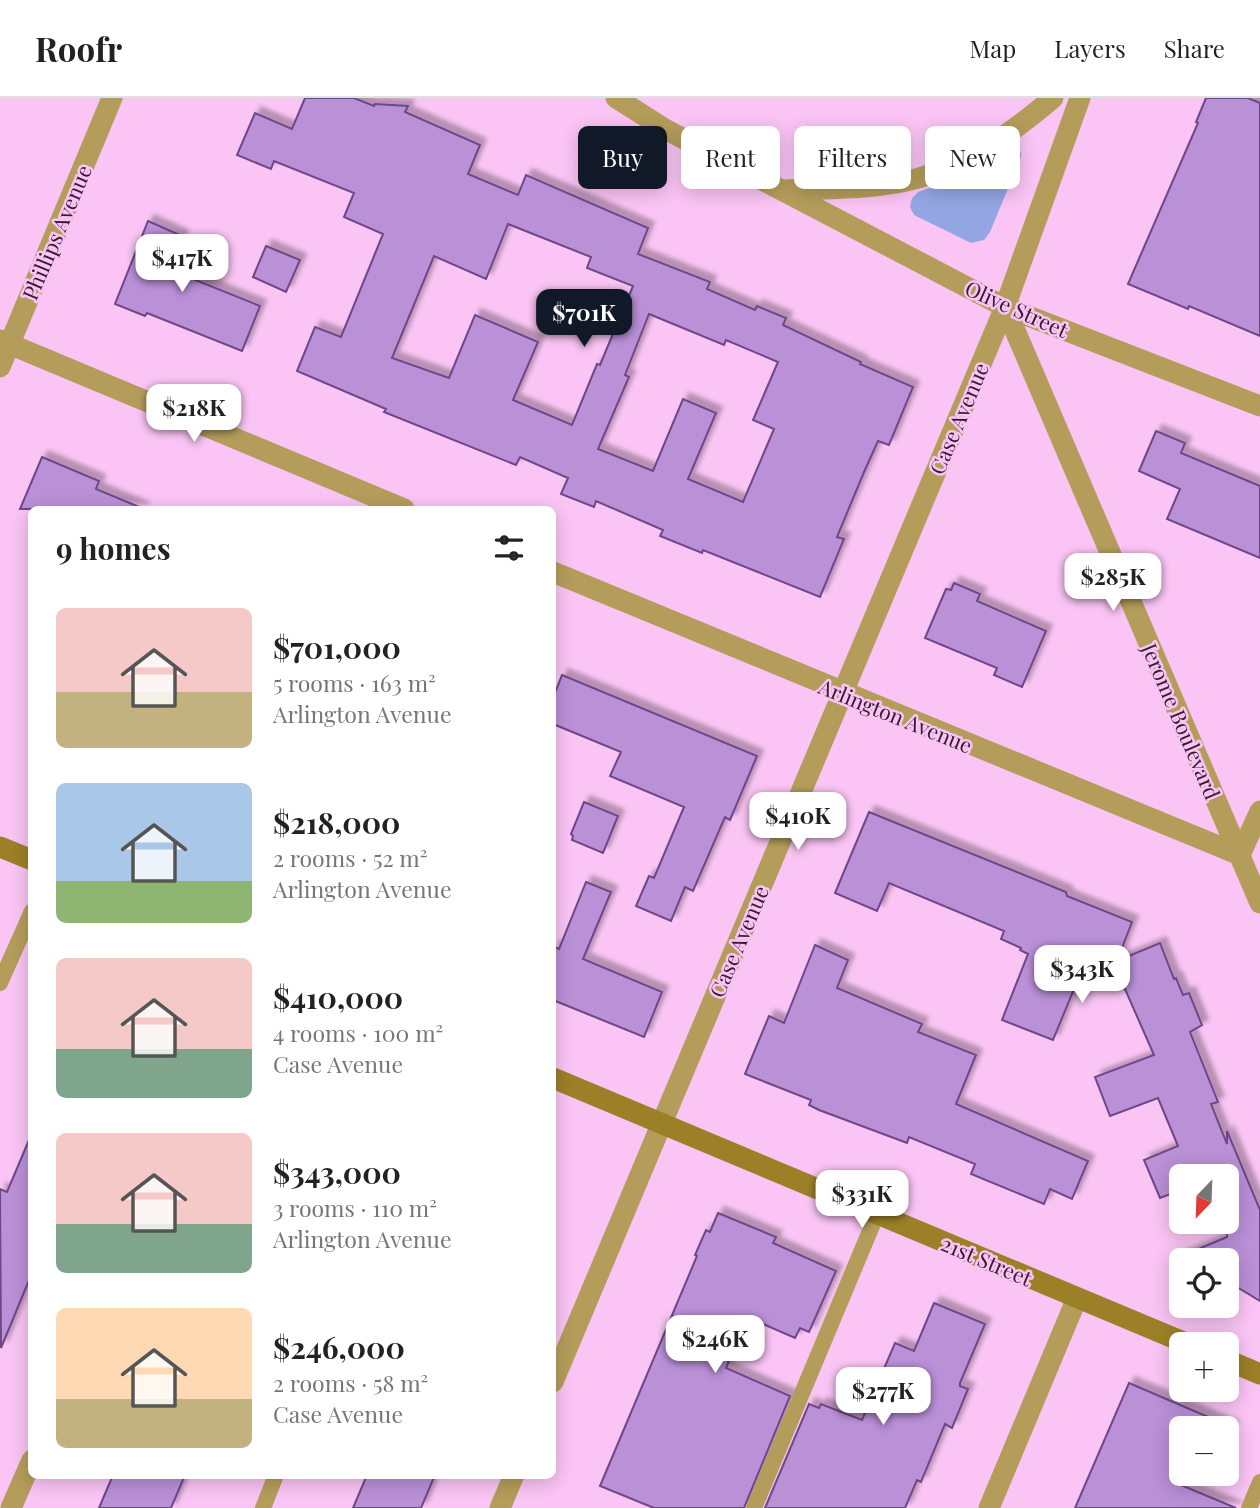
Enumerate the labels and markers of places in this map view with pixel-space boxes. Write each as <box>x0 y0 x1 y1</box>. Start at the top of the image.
pin: $417K <box>133 234 231 294</box>
pin: $701K <box>535 289 633 349</box>
pin: $218K <box>145 384 243 444</box>
pin: $285K <box>1064 554 1162 613</box>
pin: $410K <box>749 792 847 852</box>
pin: $343K <box>1033 946 1131 1005</box>
pin: $331K <box>813 1170 911 1230</box>
pin: $246K <box>666 1316 764 1375</box>
pin: $277K <box>834 1368 932 1427</box>

